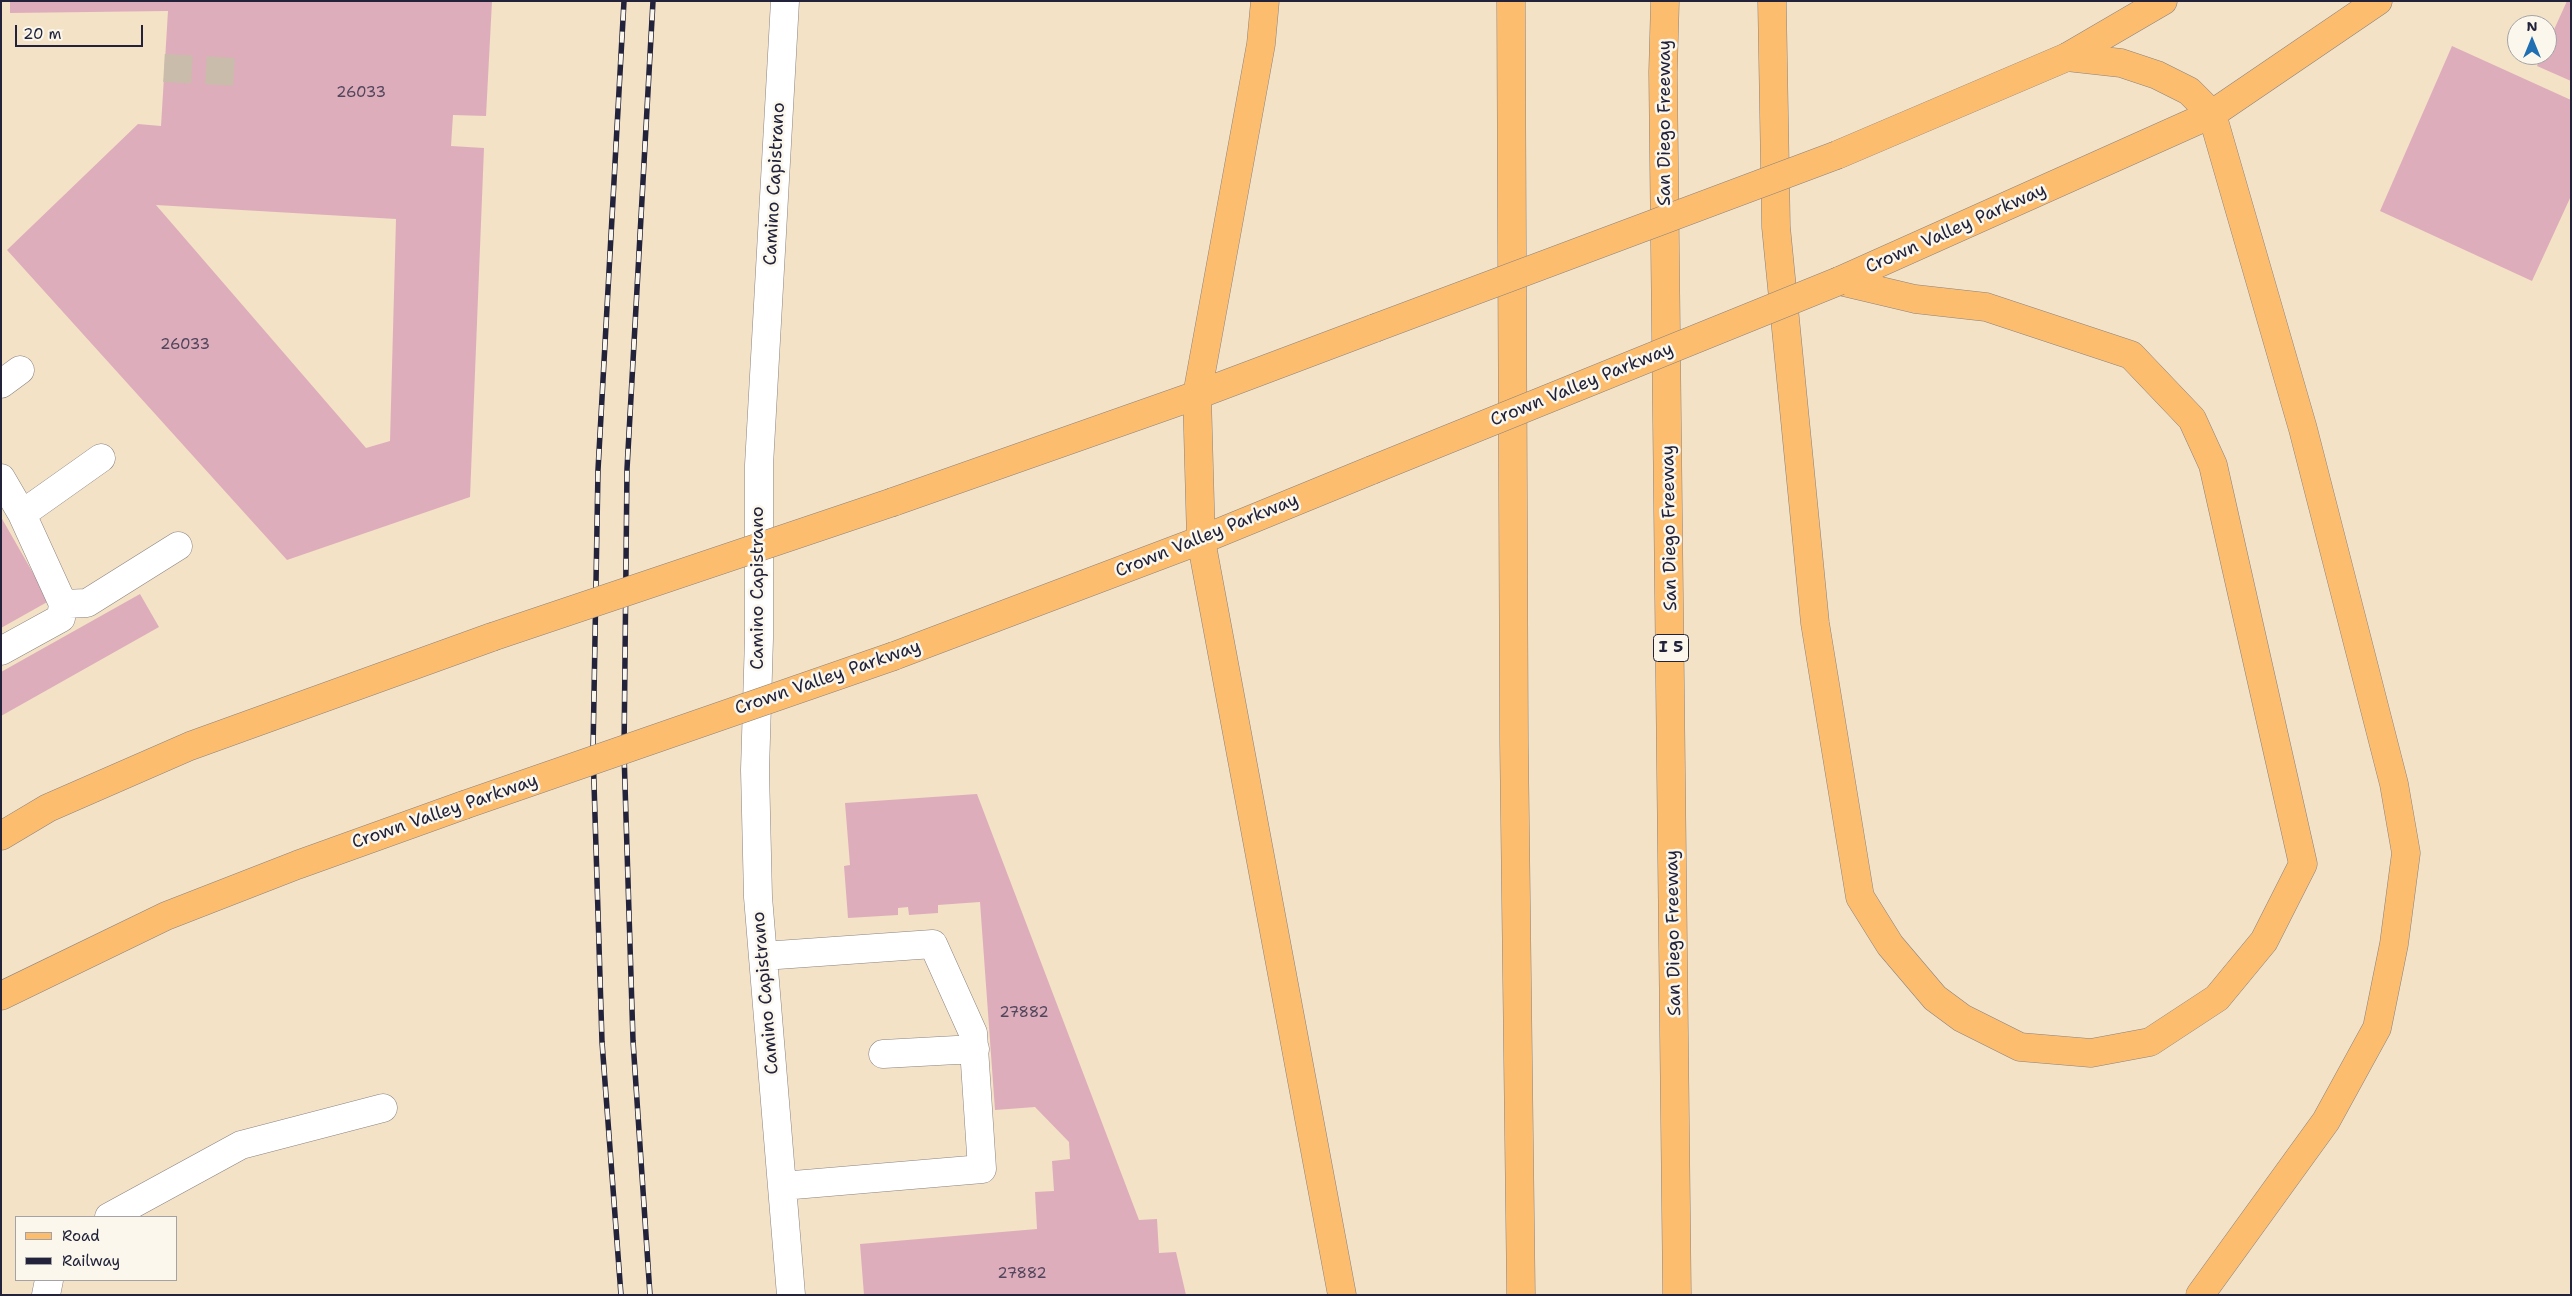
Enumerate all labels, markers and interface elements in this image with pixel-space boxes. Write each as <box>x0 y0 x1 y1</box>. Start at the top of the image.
scale bar <box>18 15 145 47</box>
north arrow <box>2507 15 2557 65</box>
text: N <box>2526 17 2538 35</box>
text: 20 m <box>23 24 62 44</box>
street label: San Diego Freeway <box>1654 40 1676 206</box>
house number: 26033 <box>336 84 386 102</box>
street label: Camino Capistrano <box>760 102 790 266</box>
street label: Crown Valley Parkway <box>1862 179 2050 279</box>
house number: 26033 <box>160 336 210 354</box>
street label: Crown Valley Parkway <box>1487 338 1677 432</box>
street label: San Diego Freeway <box>1658 445 1682 611</box>
street label: Crown Valley Parkway <box>1112 489 1302 583</box>
street label: Camino Capistrano <box>747 506 769 670</box>
road number: I 5 <box>1654 634 1688 661</box>
street label: Crown Valley Parkway <box>732 636 924 720</box>
street label: Crown Valley Parkway <box>349 770 541 854</box>
street label: San Diego Freeway <box>1662 850 1686 1016</box>
street label: Camino Capistrano <box>748 911 784 1075</box>
house number: 27882 <box>999 1004 1049 1022</box>
legend <box>15 1216 178 1281</box>
text: Road <box>62 1226 100 1246</box>
text: Railway <box>62 1251 120 1271</box>
house number: 27882 <box>997 1265 1047 1283</box>

